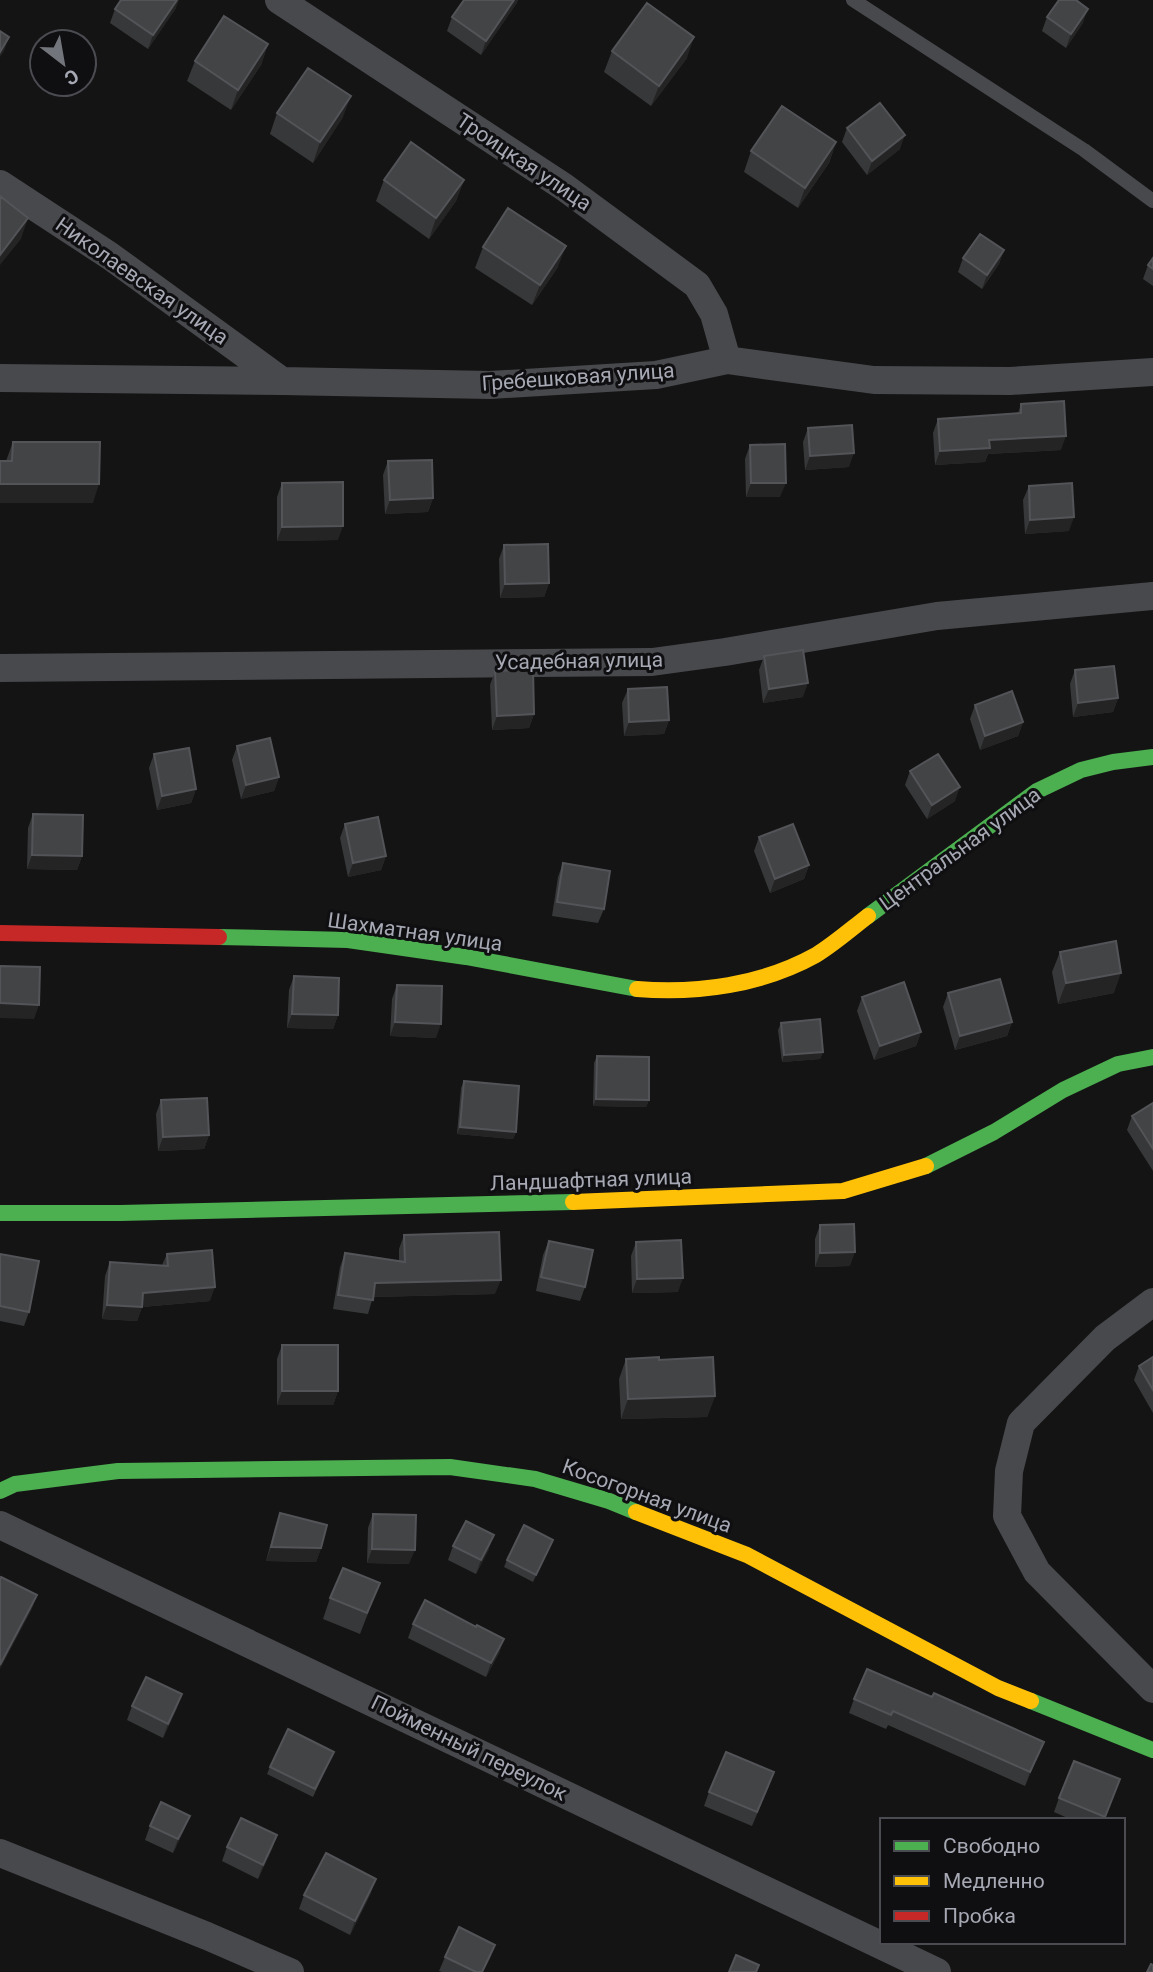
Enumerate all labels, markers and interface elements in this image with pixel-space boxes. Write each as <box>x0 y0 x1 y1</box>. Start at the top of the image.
north arrow <box>28 28 98 98</box>
text: С <box>60 64 83 90</box>
street label: Троицкая улица <box>452 108 596 216</box>
street label: Николаевская улица <box>51 212 233 350</box>
street label: Гребешковая улица <box>481 358 675 396</box>
street label: Усадебная улица <box>495 648 663 674</box>
street label: Центральная улица <box>875 782 1045 916</box>
street label: Шахматная улица <box>326 908 504 956</box>
street label: Ландшафтная улица <box>490 1164 692 1196</box>
street label: Косогорная улица <box>559 1454 735 1538</box>
street label: Пойменный переулок <box>367 1690 571 1806</box>
legend <box>880 1818 1125 1944</box>
text: Свободно <box>943 1834 1040 1858</box>
text: Медленно <box>943 1869 1045 1893</box>
text: Пробка <box>943 1904 1016 1928</box>

